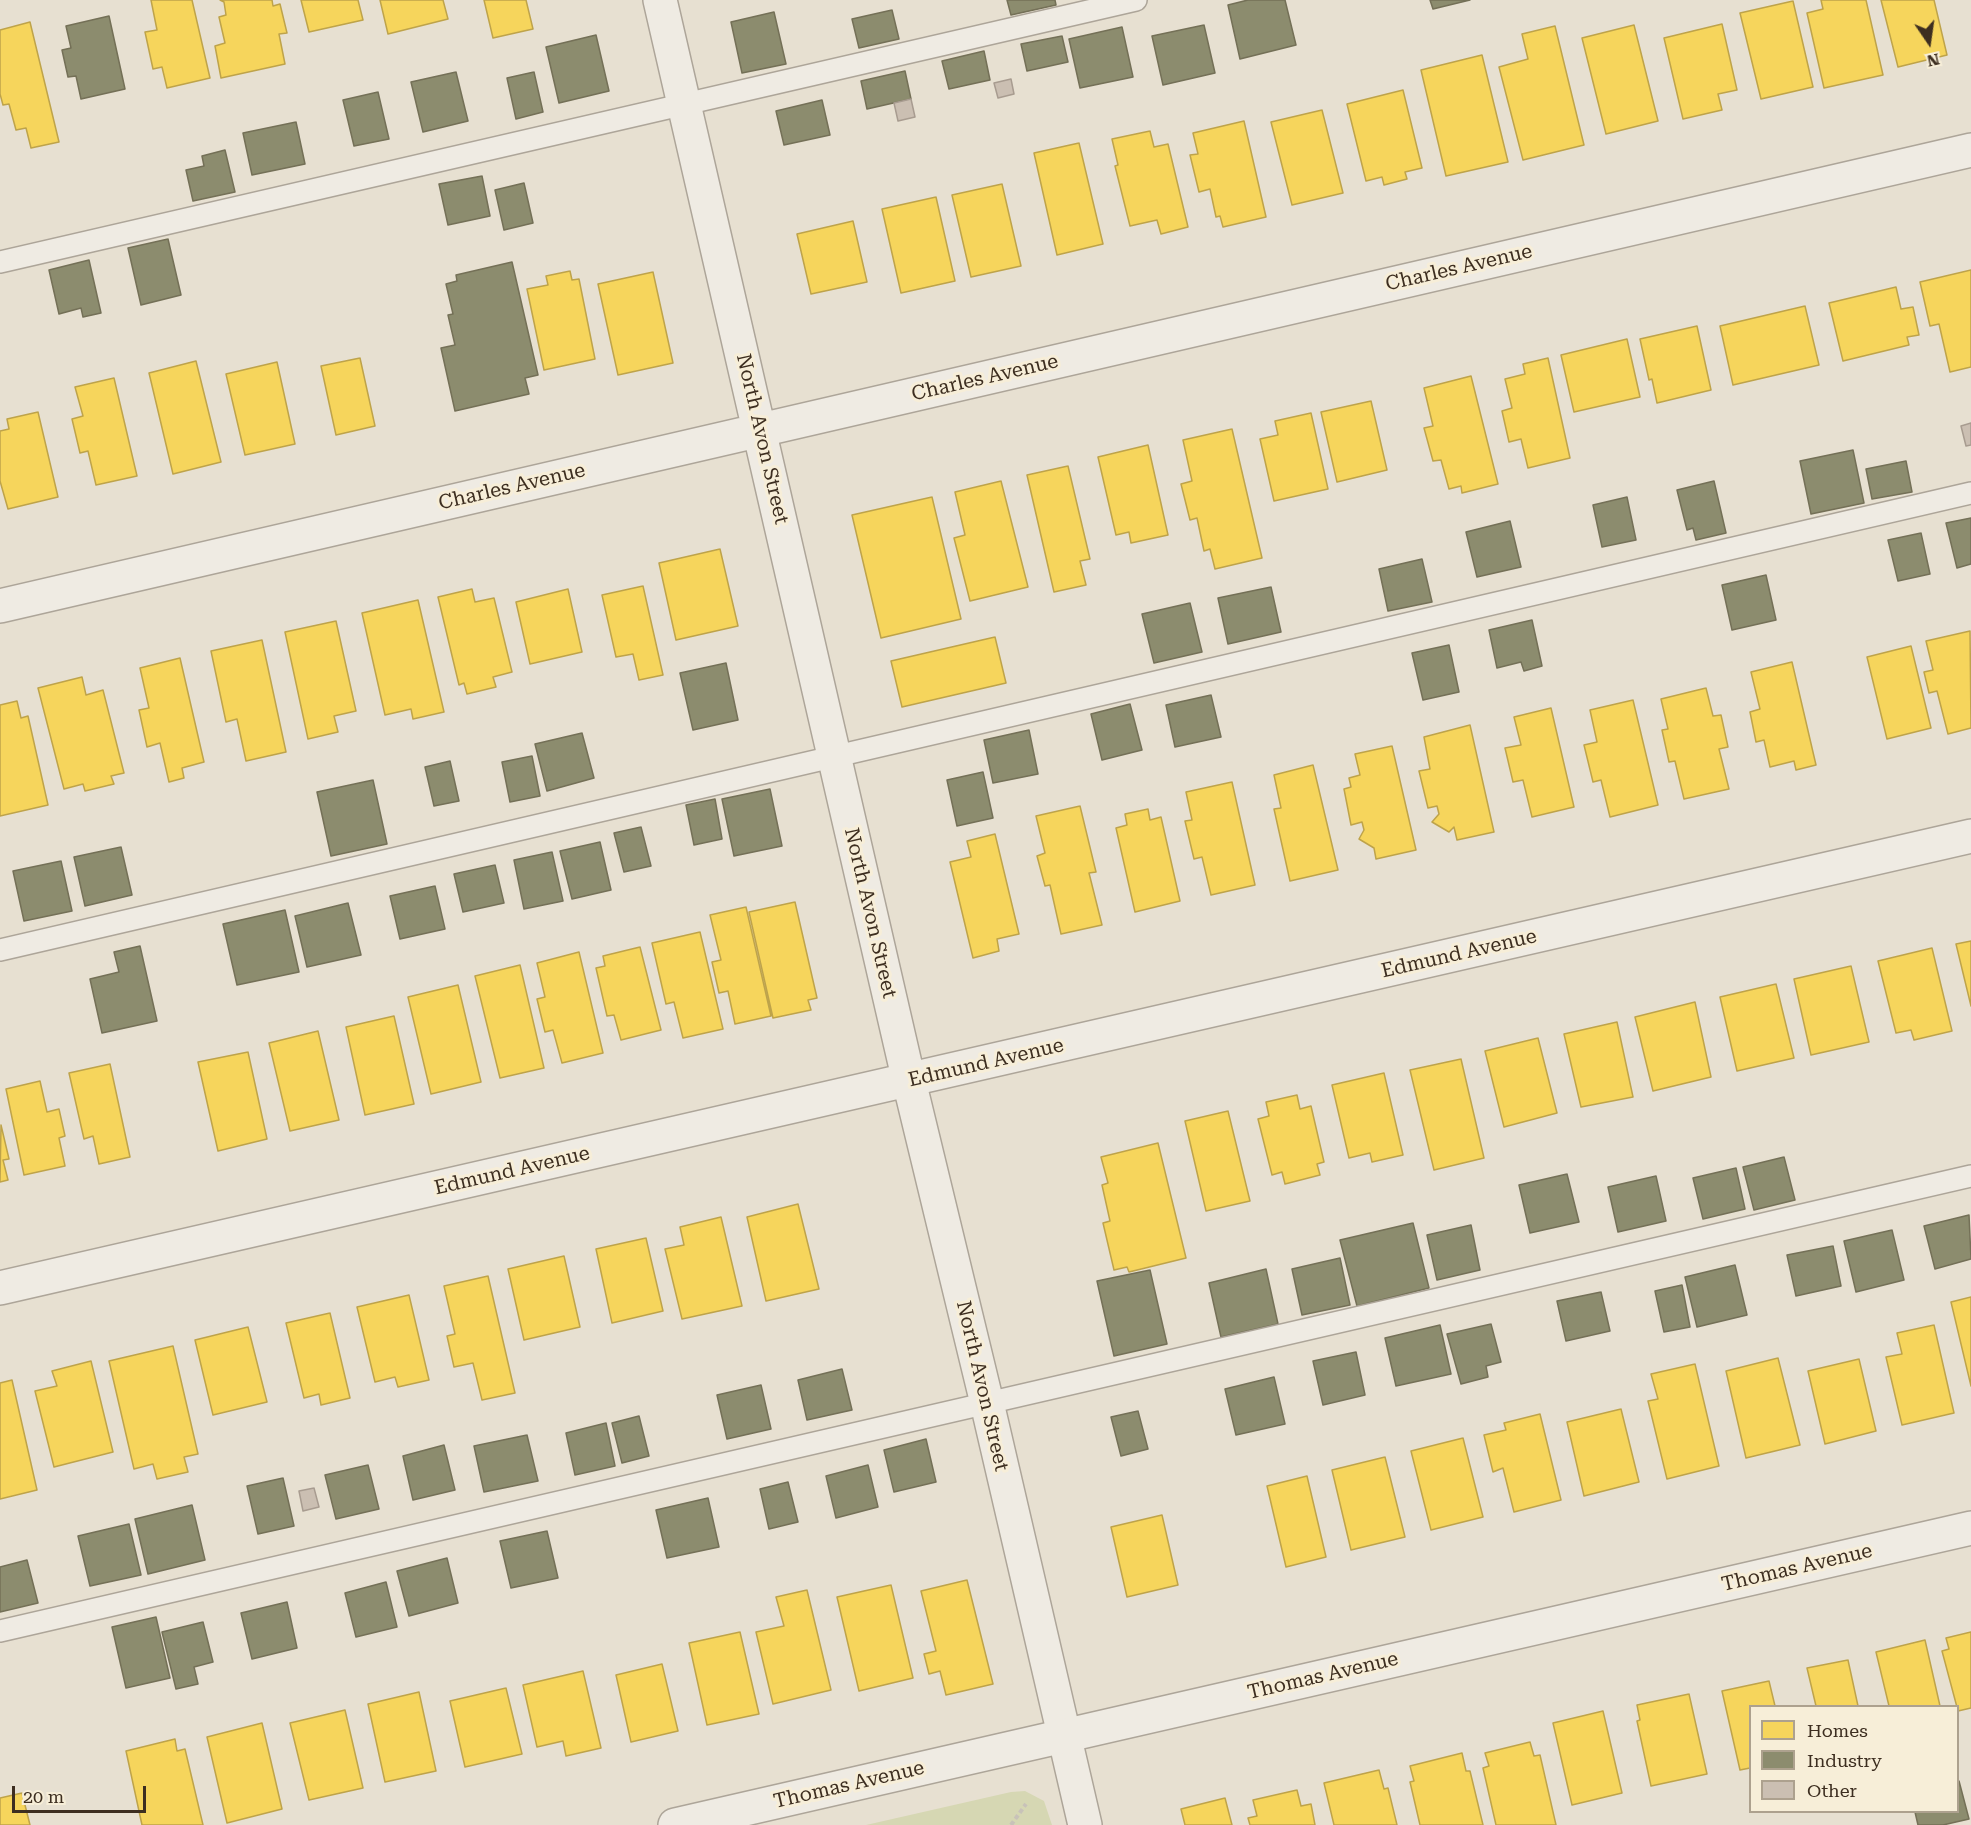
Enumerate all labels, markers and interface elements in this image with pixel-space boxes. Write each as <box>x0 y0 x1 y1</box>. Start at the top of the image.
north arrow <box>1899 12 1959 72</box>
text: N <box>1925 49 1941 71</box>
street label: Charles Avenue <box>1383 239 1535 297</box>
street label: Charles Avenue <box>909 349 1061 407</box>
street label: North Avon Street <box>731 351 793 527</box>
street label: Charles Avenue <box>436 458 588 516</box>
street label: North Avon Street <box>839 825 901 1001</box>
street label: Edmund Avenue <box>1379 924 1539 984</box>
street label: Edmund Avenue <box>906 1033 1066 1093</box>
street label: Edmund Avenue <box>432 1141 592 1201</box>
street label: North Avon Street <box>951 1298 1013 1474</box>
street label: Thomas Avenue <box>1719 1539 1875 1597</box>
street label: Thomas Avenue <box>1245 1647 1401 1705</box>
legend <box>1749 1705 1959 1813</box>
text: Homes <box>1807 1720 1868 1741</box>
text: Industry <box>1807 1750 1882 1771</box>
street label: Thomas Avenue <box>771 1756 927 1814</box>
scale bar <box>15 1774 148 1812</box>
text: Other <box>1807 1780 1857 1801</box>
text: 20 m <box>23 1786 64 1807</box>

